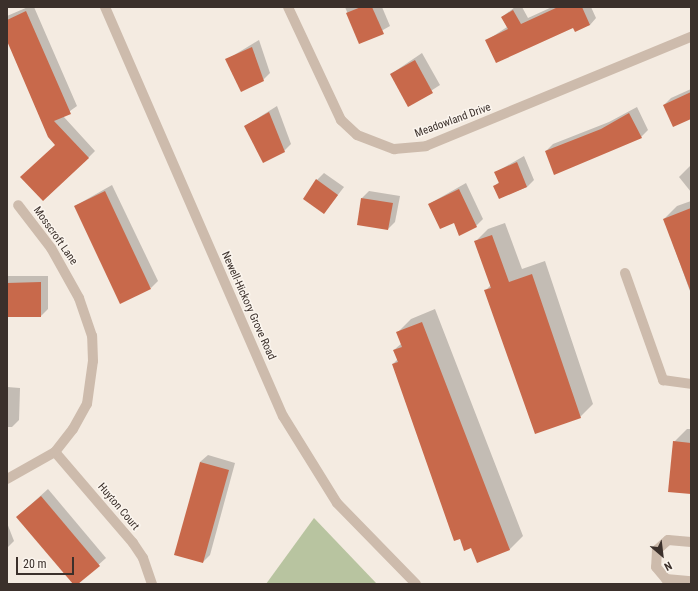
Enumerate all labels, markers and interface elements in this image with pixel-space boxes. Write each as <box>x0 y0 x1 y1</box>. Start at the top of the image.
street label: Meadowland Drive <box>413 101 493 141</box>
street label: Mosscroft Lane <box>30 204 80 268</box>
street label: Newell-Hickory Grove Road <box>218 250 278 362</box>
street label: Huyton Court <box>95 481 141 533</box>
north arrow <box>642 535 682 575</box>
scale bar <box>18 549 76 575</box>
text: 20 m <box>23 557 47 571</box>
text: N <box>662 559 674 573</box>

